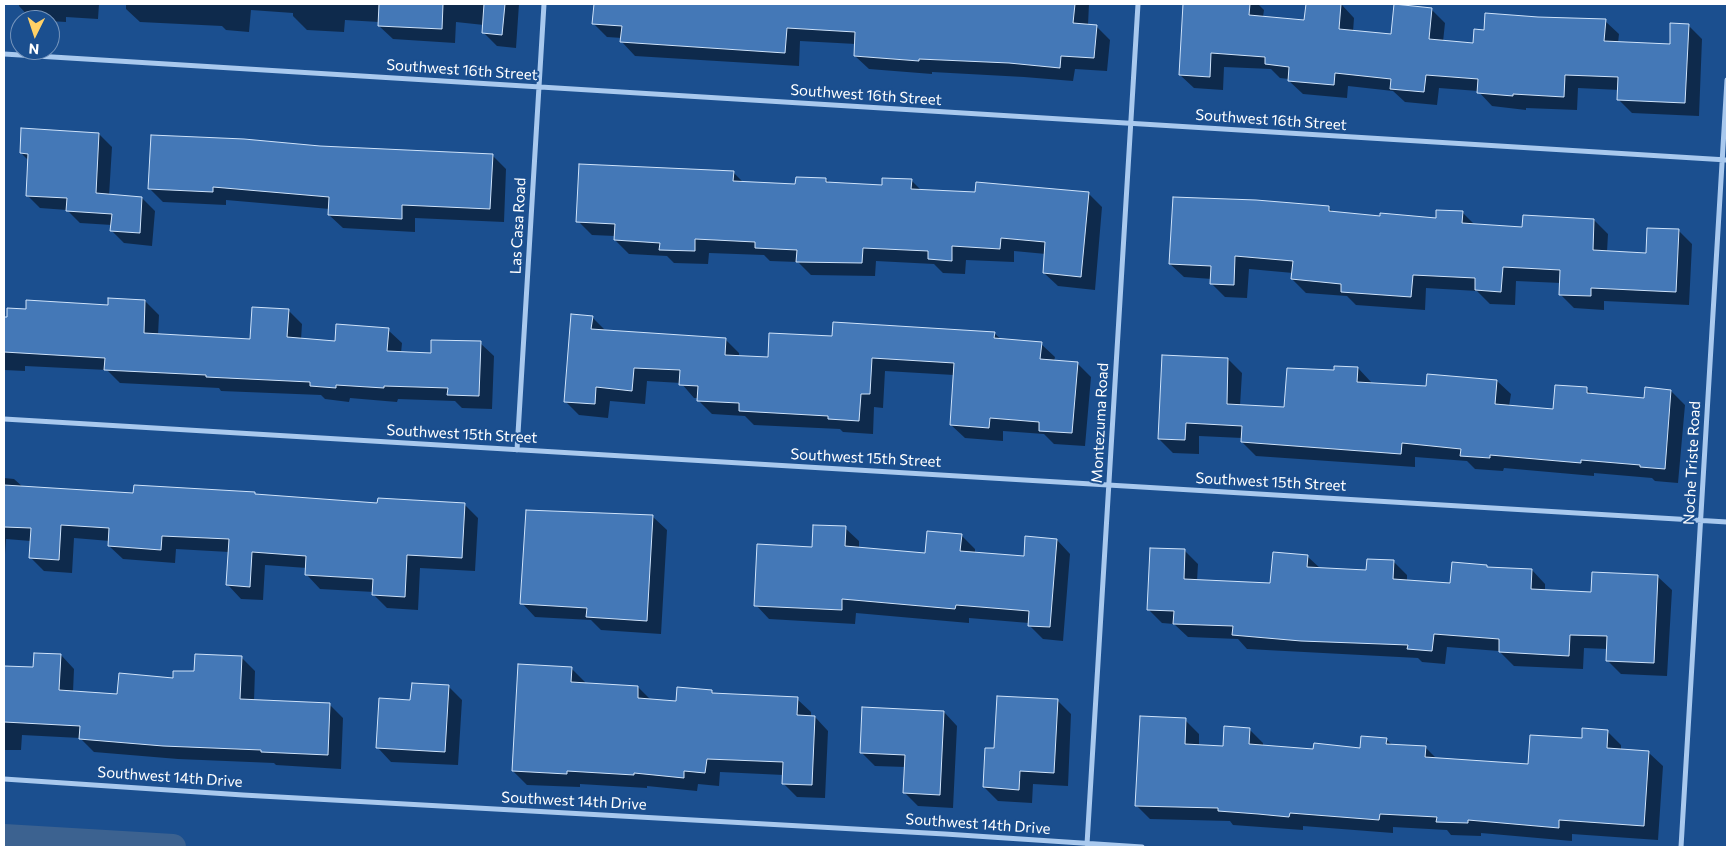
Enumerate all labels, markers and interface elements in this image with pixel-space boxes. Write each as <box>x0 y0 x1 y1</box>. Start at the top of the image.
north arrow <box>10 10 60 60</box>
text: N <box>28 41 40 58</box>
street label: Southwest 16th Street <box>386 56 538 84</box>
street label: Southwest 16th Street <box>790 81 942 109</box>
street label: Southwest 16th Street <box>1195 106 1347 134</box>
street label: Las Casa Road <box>506 177 530 275</box>
street label: Montezuma Road <box>1088 362 1112 484</box>
street label: Noche Triste Road <box>1680 401 1704 525</box>
street label: Southwest 15th Street <box>386 421 538 447</box>
street label: Southwest 15th Street <box>790 445 942 471</box>
street label: Southwest 15th Street <box>1195 469 1347 495</box>
street label: Southwest 14th Drive <box>97 763 243 791</box>
street label: Southwest 14th Drive <box>501 788 647 814</box>
street label: Southwest 14th Drive <box>905 810 1051 838</box>

